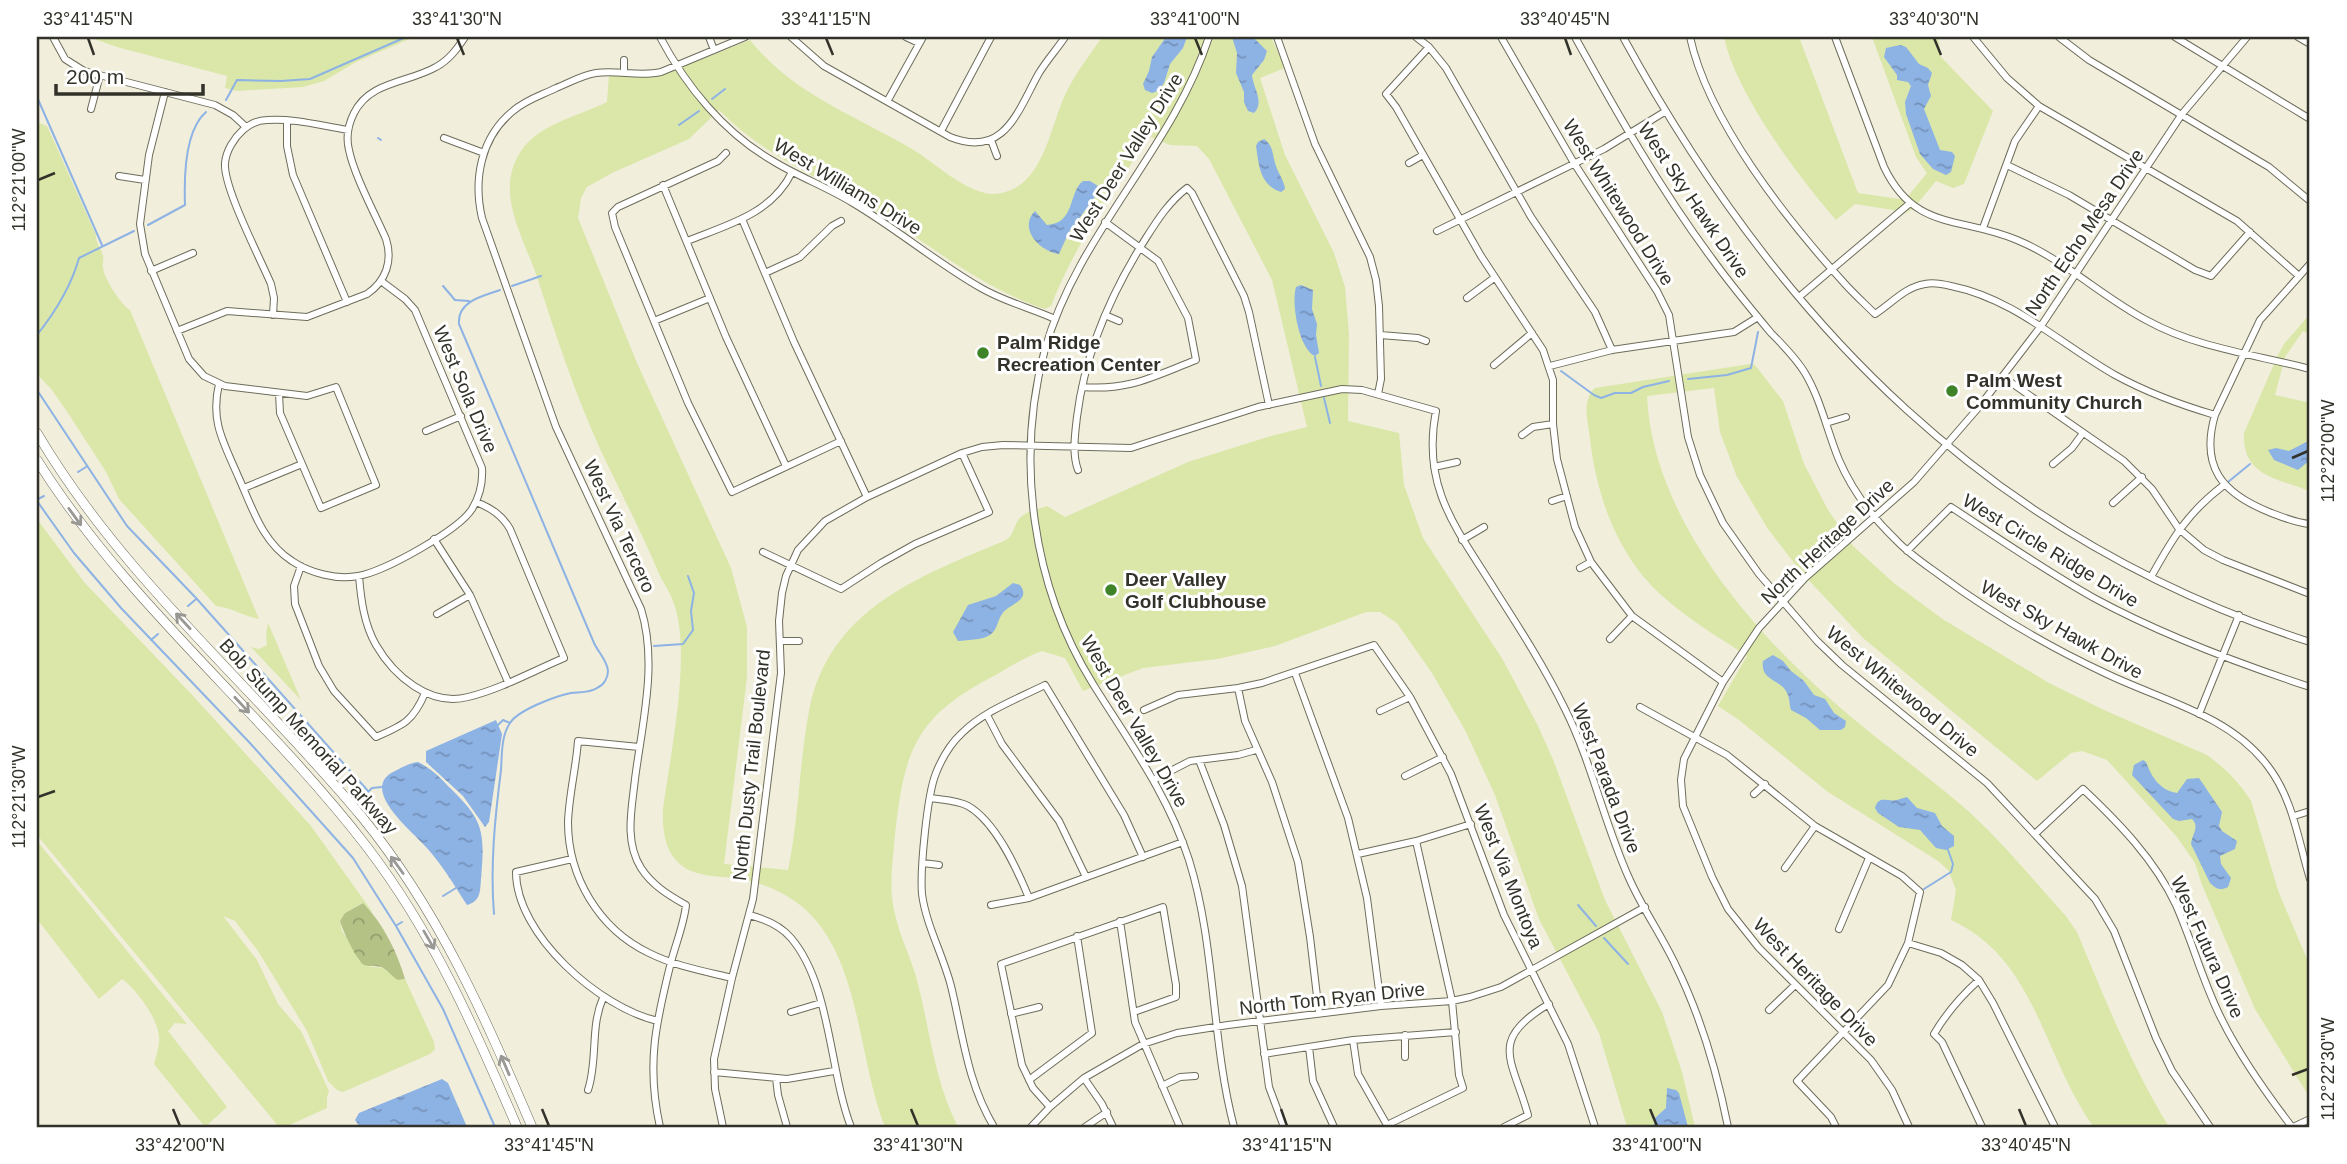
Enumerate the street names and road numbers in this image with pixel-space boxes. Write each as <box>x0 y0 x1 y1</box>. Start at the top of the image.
street label: West Deer Valley Drive <box>1066 69 1187 245</box>
street label: West Whitewood Drive <box>1559 115 1678 289</box>
street label: West Sky Hawk Drive <box>1634 119 1753 282</box>
street label: West Williams Drive <box>770 134 925 239</box>
street label: North Echo Mesa Drive <box>2021 145 2148 320</box>
street label: West Sola Drive <box>429 323 502 456</box>
street label: West Via Tercero <box>580 457 659 596</box>
street label: North Heritage Drive <box>1757 475 1898 608</box>
street label: West Circle Ridge Drive <box>1959 490 2142 611</box>
street label: West Sky Hawk Drive <box>1977 576 2147 683</box>
street label: West Whitewood Drive <box>1822 622 1983 761</box>
street label: West Deer Valley Drive <box>1077 632 1192 811</box>
street label: Bob Stump Memorial Parkway <box>215 634 402 839</box>
street label: North Dusty Trail Boulevard <box>729 648 774 882</box>
street label: West Parada Drive <box>1568 700 1645 856</box>
street label: West Via Montoya <box>1470 801 1547 952</box>
street label: West Futura Drive <box>2167 873 2248 1021</box>
street label: West Heritage Drive <box>1749 914 1882 1051</box>
street label: North Tom Ryan Drive <box>1238 978 1426 1019</box>

